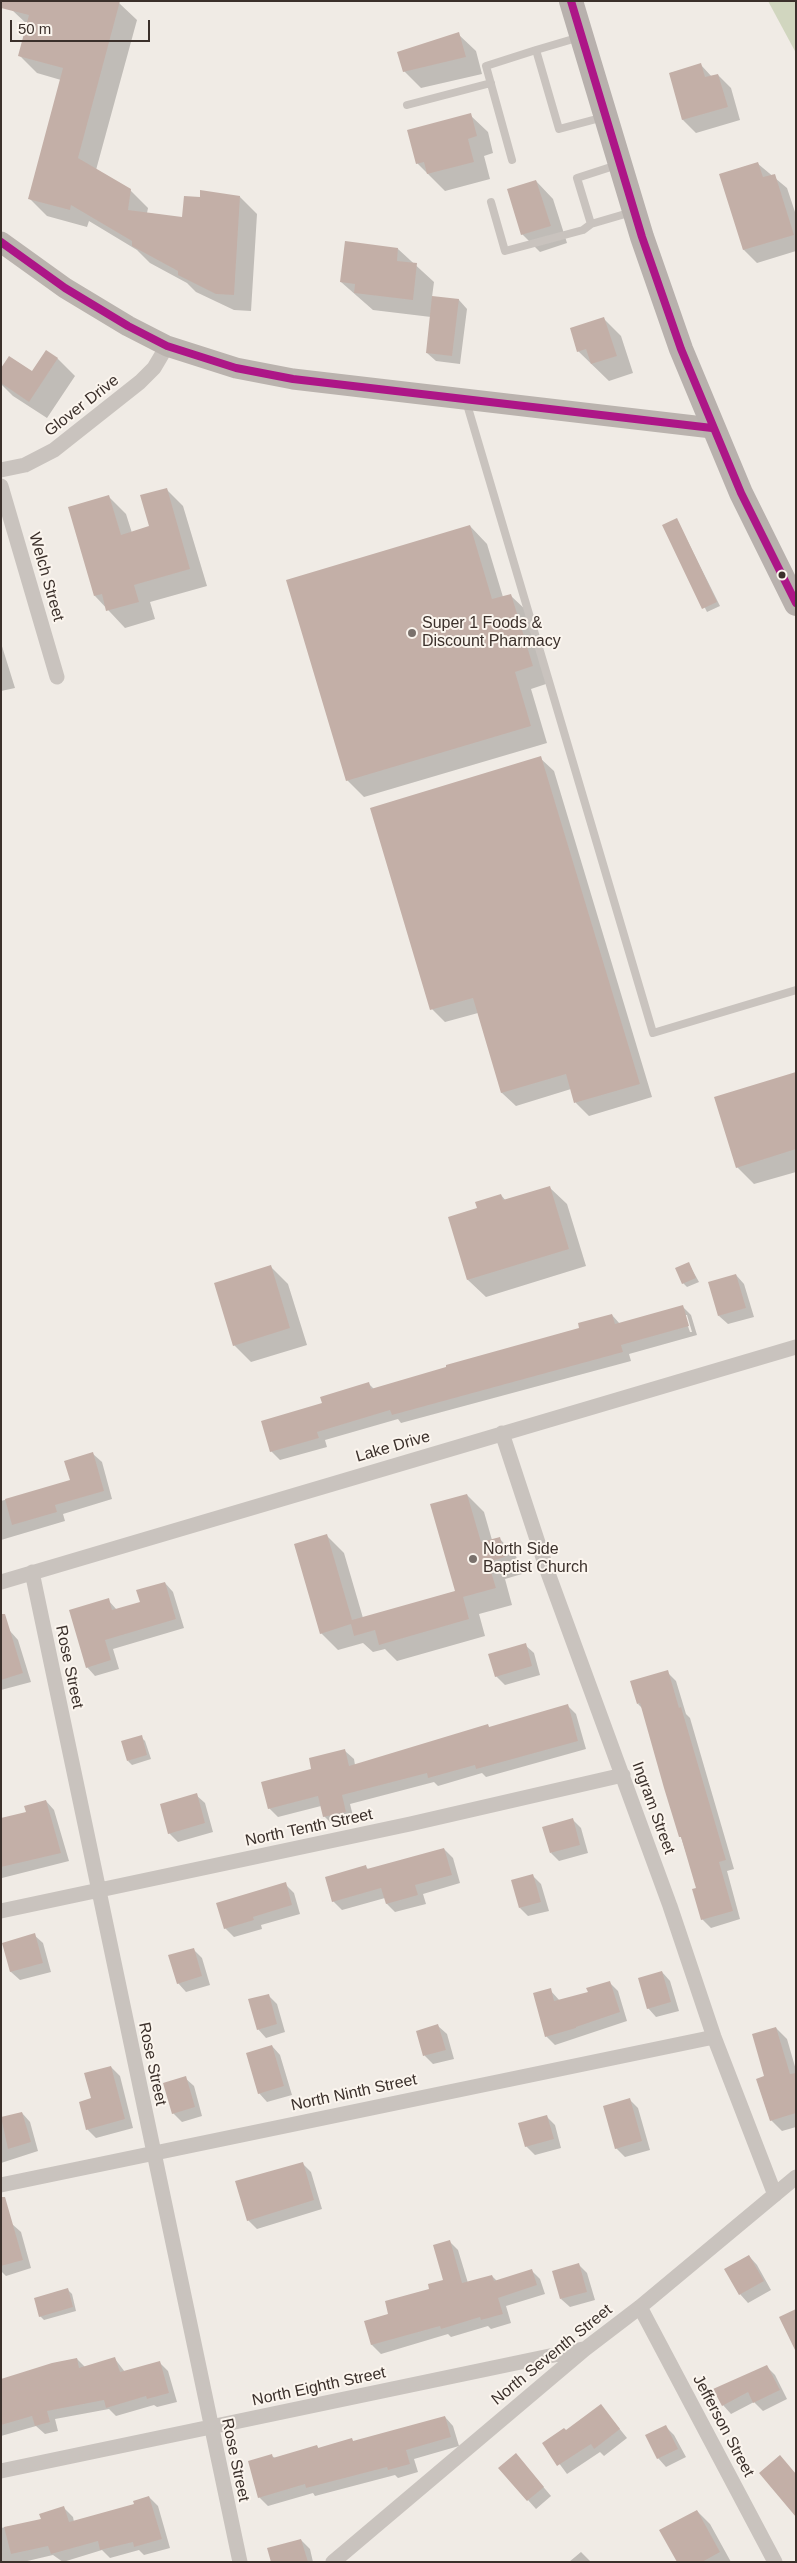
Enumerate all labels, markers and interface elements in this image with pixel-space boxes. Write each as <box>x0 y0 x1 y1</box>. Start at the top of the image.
scale bar <box>12 10 152 42</box>
text: 50 m <box>18 20 51 37</box>
street label: Glover Drive <box>41 371 123 441</box>
street label: Welch Street <box>24 530 68 624</box>
unlabelled marker <box>777 570 787 580</box>
place label: Super 1 Foods & Discount Pharmacy <box>422 614 561 652</box>
marker: Super 1 Foods & Discount Pharmacy <box>406 627 418 639</box>
street label: Lake Drive <box>354 1427 432 1467</box>
place label: North Side Baptist Church <box>483 1540 588 1578</box>
marker: North Side Baptist Church <box>467 1553 479 1565</box>
street label: Rose Street <box>51 1624 87 1710</box>
street label: Ingram Street <box>627 1759 679 1857</box>
street label: North Tenth Street <box>244 1805 374 1851</box>
street label: Rose Street <box>134 2021 170 2107</box>
street label: North Ninth Street <box>289 2070 419 2116</box>
street label: North Seventh Street <box>488 2301 616 2409</box>
street label: North Eighth Street <box>250 2363 388 2411</box>
street label: Jefferson Street <box>688 2372 758 2480</box>
street label: Rose Street <box>217 2417 253 2503</box>

